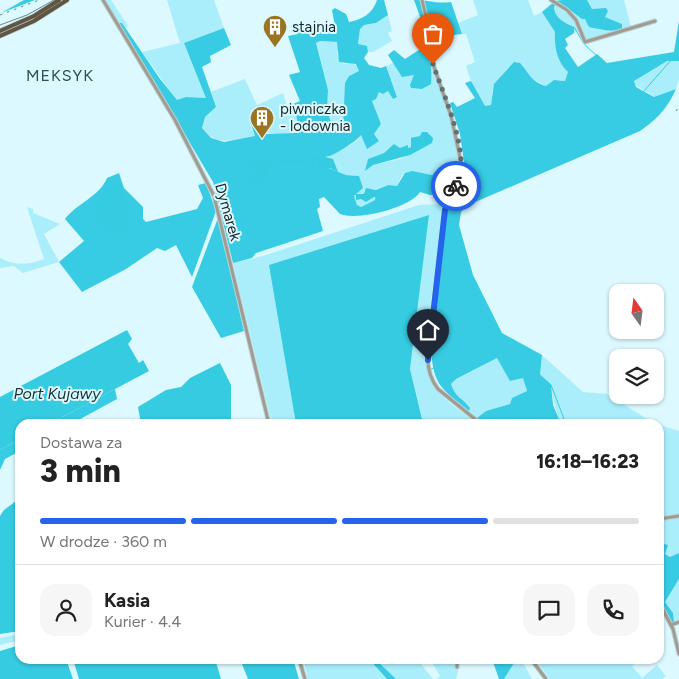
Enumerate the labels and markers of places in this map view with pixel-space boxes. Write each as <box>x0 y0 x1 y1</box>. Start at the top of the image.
pin <box>412 13 454 64</box>
building icon: stajnia <box>262 14 288 48</box>
place label: stajnia <box>292 18 336 36</box>
place label: piwniczka - lodownia <box>280 100 351 135</box>
building icon: piwniczka - lodownia <box>249 105 275 139</box>
pin <box>407 309 449 360</box>

